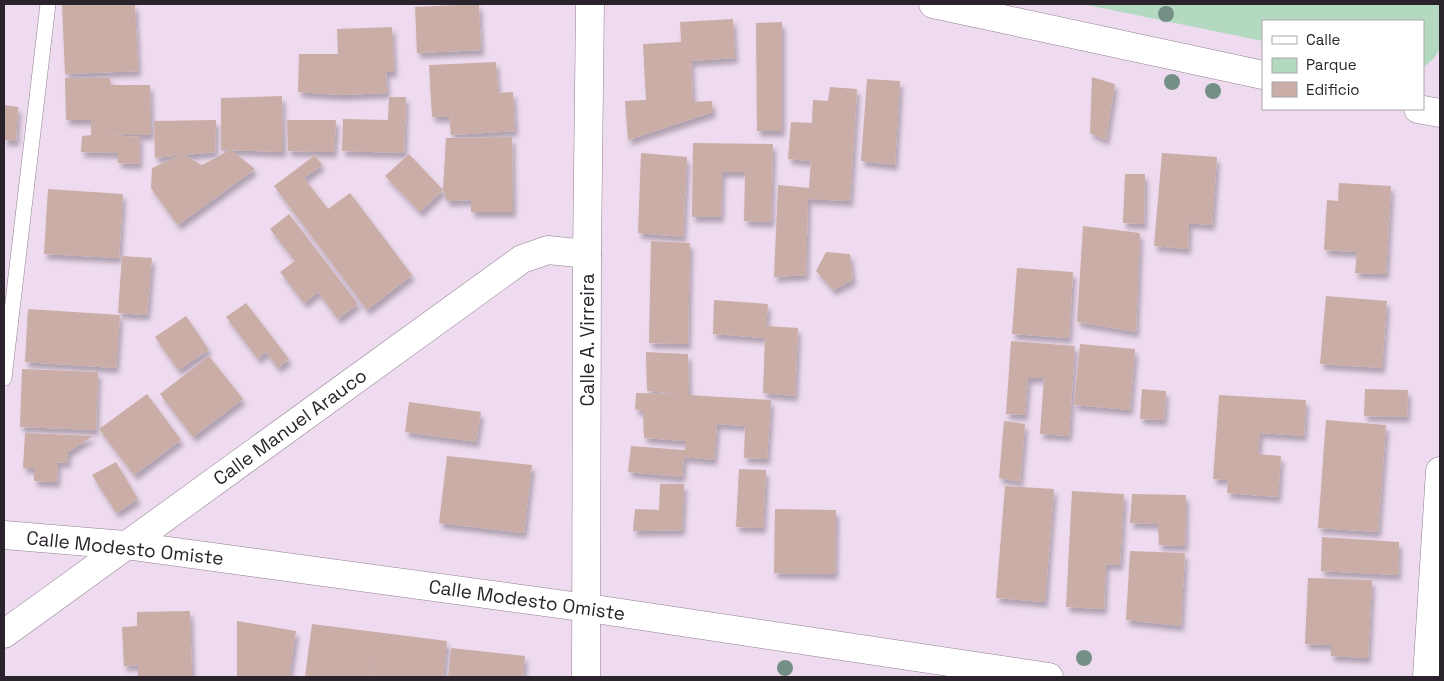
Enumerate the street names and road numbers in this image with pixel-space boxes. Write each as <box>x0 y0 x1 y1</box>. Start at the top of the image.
street label: Calle A. Virreira <box>575 273 600 407</box>
street label: Calle Manuel Arauco <box>208 363 372 491</box>
street label: Calle Modesto Omiste <box>25 525 225 571</box>
street label: Calle Modesto Omiste <box>427 574 627 626</box>

